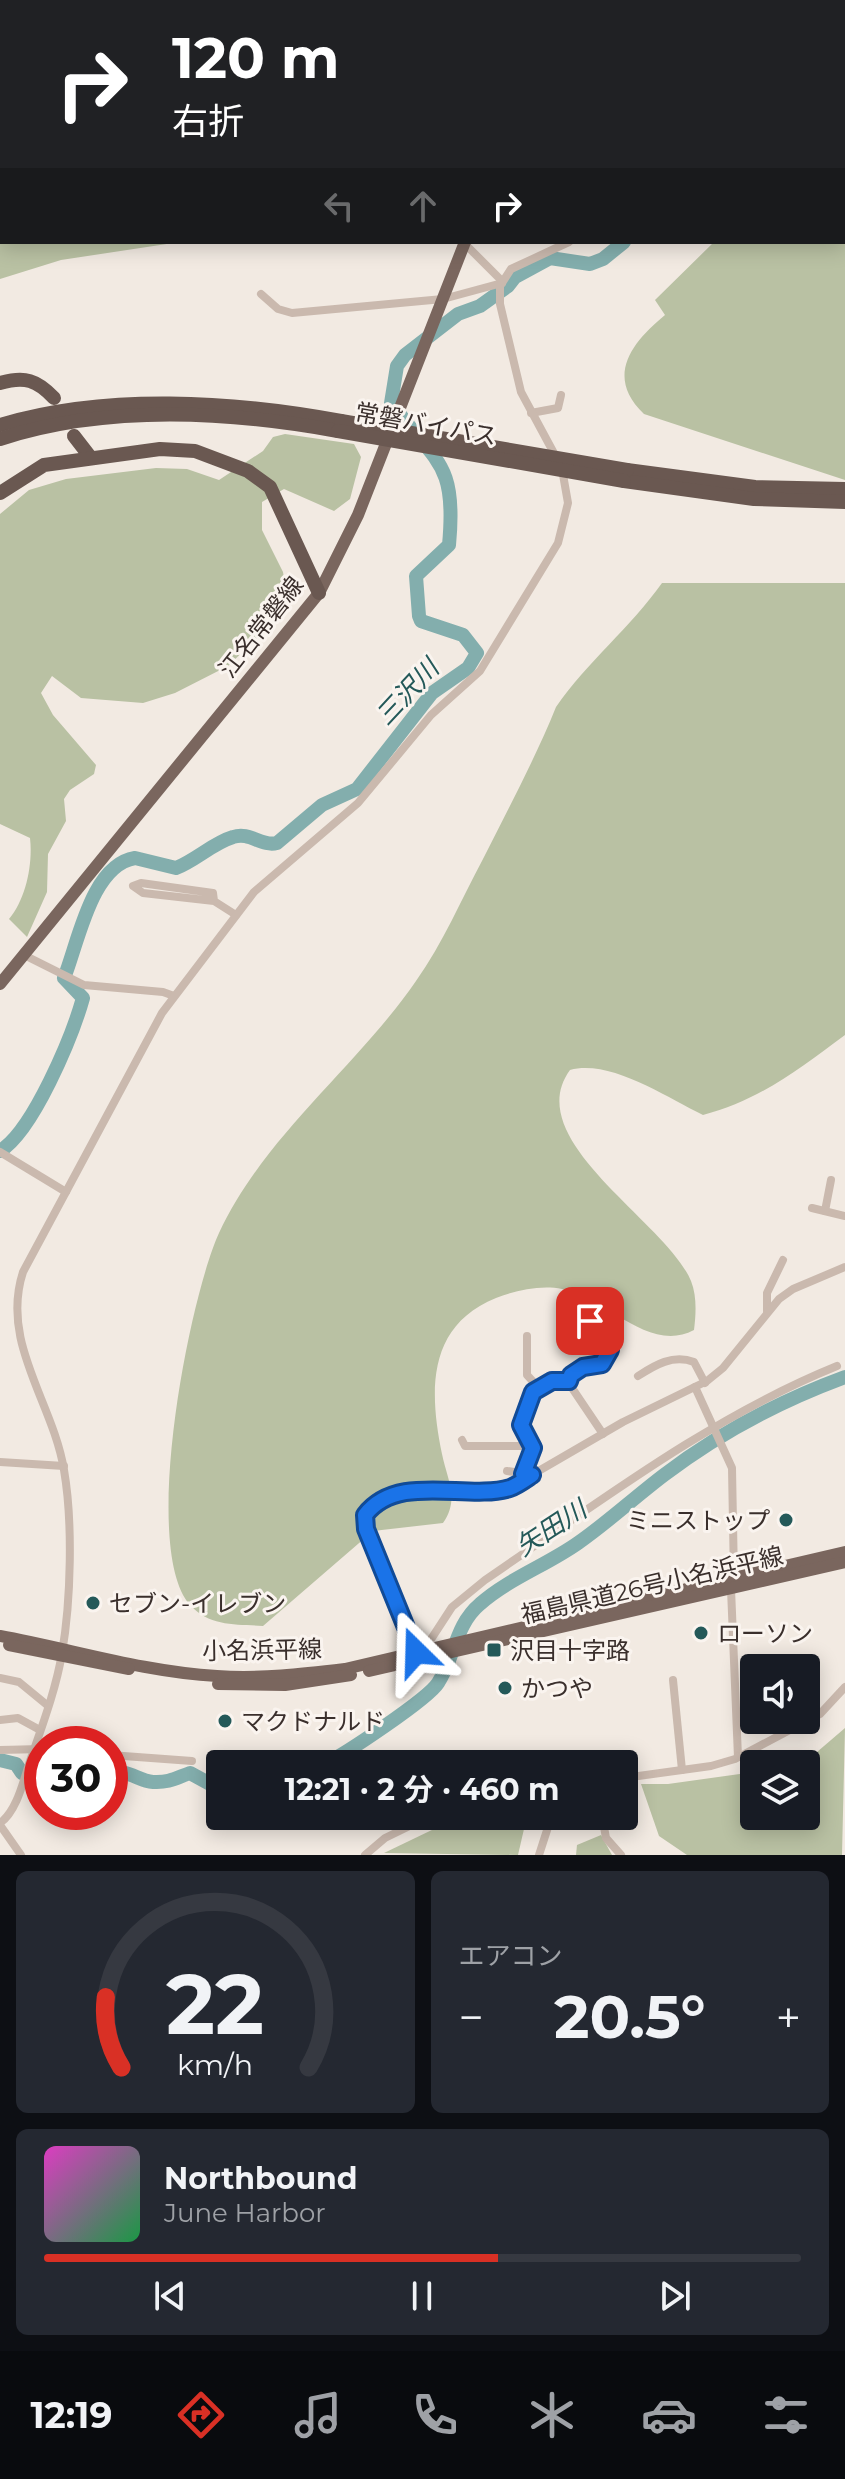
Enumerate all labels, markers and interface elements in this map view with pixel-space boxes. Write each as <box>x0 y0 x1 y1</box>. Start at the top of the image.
text: 120 m <box>172 24 340 92</box>
icon: right <box>40 32 144 136</box>
text: 右折 <box>172 99 244 143</box>
icon: left <box>317 184 361 228</box>
icon: ahead <box>401 184 445 228</box>
icon: right <box>485 184 529 228</box>
street label: 常磐バイパス <box>353 397 499 451</box>
street label: 江名常磐線 <box>213 571 309 683</box>
water label: 三沢川 <box>369 650 447 731</box>
pin <box>556 1287 624 1355</box>
icon: arrive <box>568 1299 612 1343</box>
water label: 矢田川 <box>510 1492 595 1563</box>
place label: ミニストップ <box>626 1506 770 1535</box>
marker: ミニストップ <box>777 1511 795 1529</box>
street label: 福島県道26号小名浜平線 <box>518 1541 786 1629</box>
place label: セブン-イレブン <box>109 1589 286 1618</box>
marker: セブン-イレブン <box>84 1594 102 1612</box>
position arrow <box>374 1610 458 1694</box>
place label: ローソン <box>717 1619 813 1648</box>
marker: ローソン <box>692 1624 710 1642</box>
street label: 小名浜平線 <box>202 1634 322 1666</box>
place label: 沢目十字路 <box>510 1636 630 1665</box>
marker: 沢目十字路 <box>485 1641 503 1659</box>
map controls <box>740 1654 820 1830</box>
button: sound <box>740 1654 820 1734</box>
place label: かつや <box>521 1674 593 1703</box>
marker: かつや <box>496 1679 514 1697</box>
place label: マクドナルド <box>241 1707 385 1736</box>
marker: マクドナルド <box>216 1712 234 1730</box>
speed limit sign: 30 <box>24 1726 128 1830</box>
button: layers <box>740 1750 820 1830</box>
text: 12:21 · 2 分 · 460 m <box>284 1771 560 1808</box>
text: エアコン <box>459 1940 563 1972</box>
text: 22 <box>166 1953 264 2055</box>
text: 20.5° <box>554 1980 705 2053</box>
text: − <box>459 1990 484 2044</box>
text: + <box>776 1990 801 2044</box>
text: km/h <box>177 2047 253 2082</box>
text: Northbound <box>164 2160 358 2197</box>
text: June Harbor <box>164 2197 326 2229</box>
icon: previous <box>148 2274 192 2318</box>
icon: pause <box>400 2274 444 2318</box>
icon: next <box>653 2274 697 2318</box>
icon: directions <box>173 2387 229 2443</box>
icon: music <box>290 2387 346 2443</box>
icon: phone <box>407 2387 463 2443</box>
icon: climate <box>524 2387 580 2443</box>
icon: car <box>641 2387 697 2443</box>
icon: filters <box>758 2387 814 2443</box>
text: 12:19 <box>31 2393 112 2437</box>

